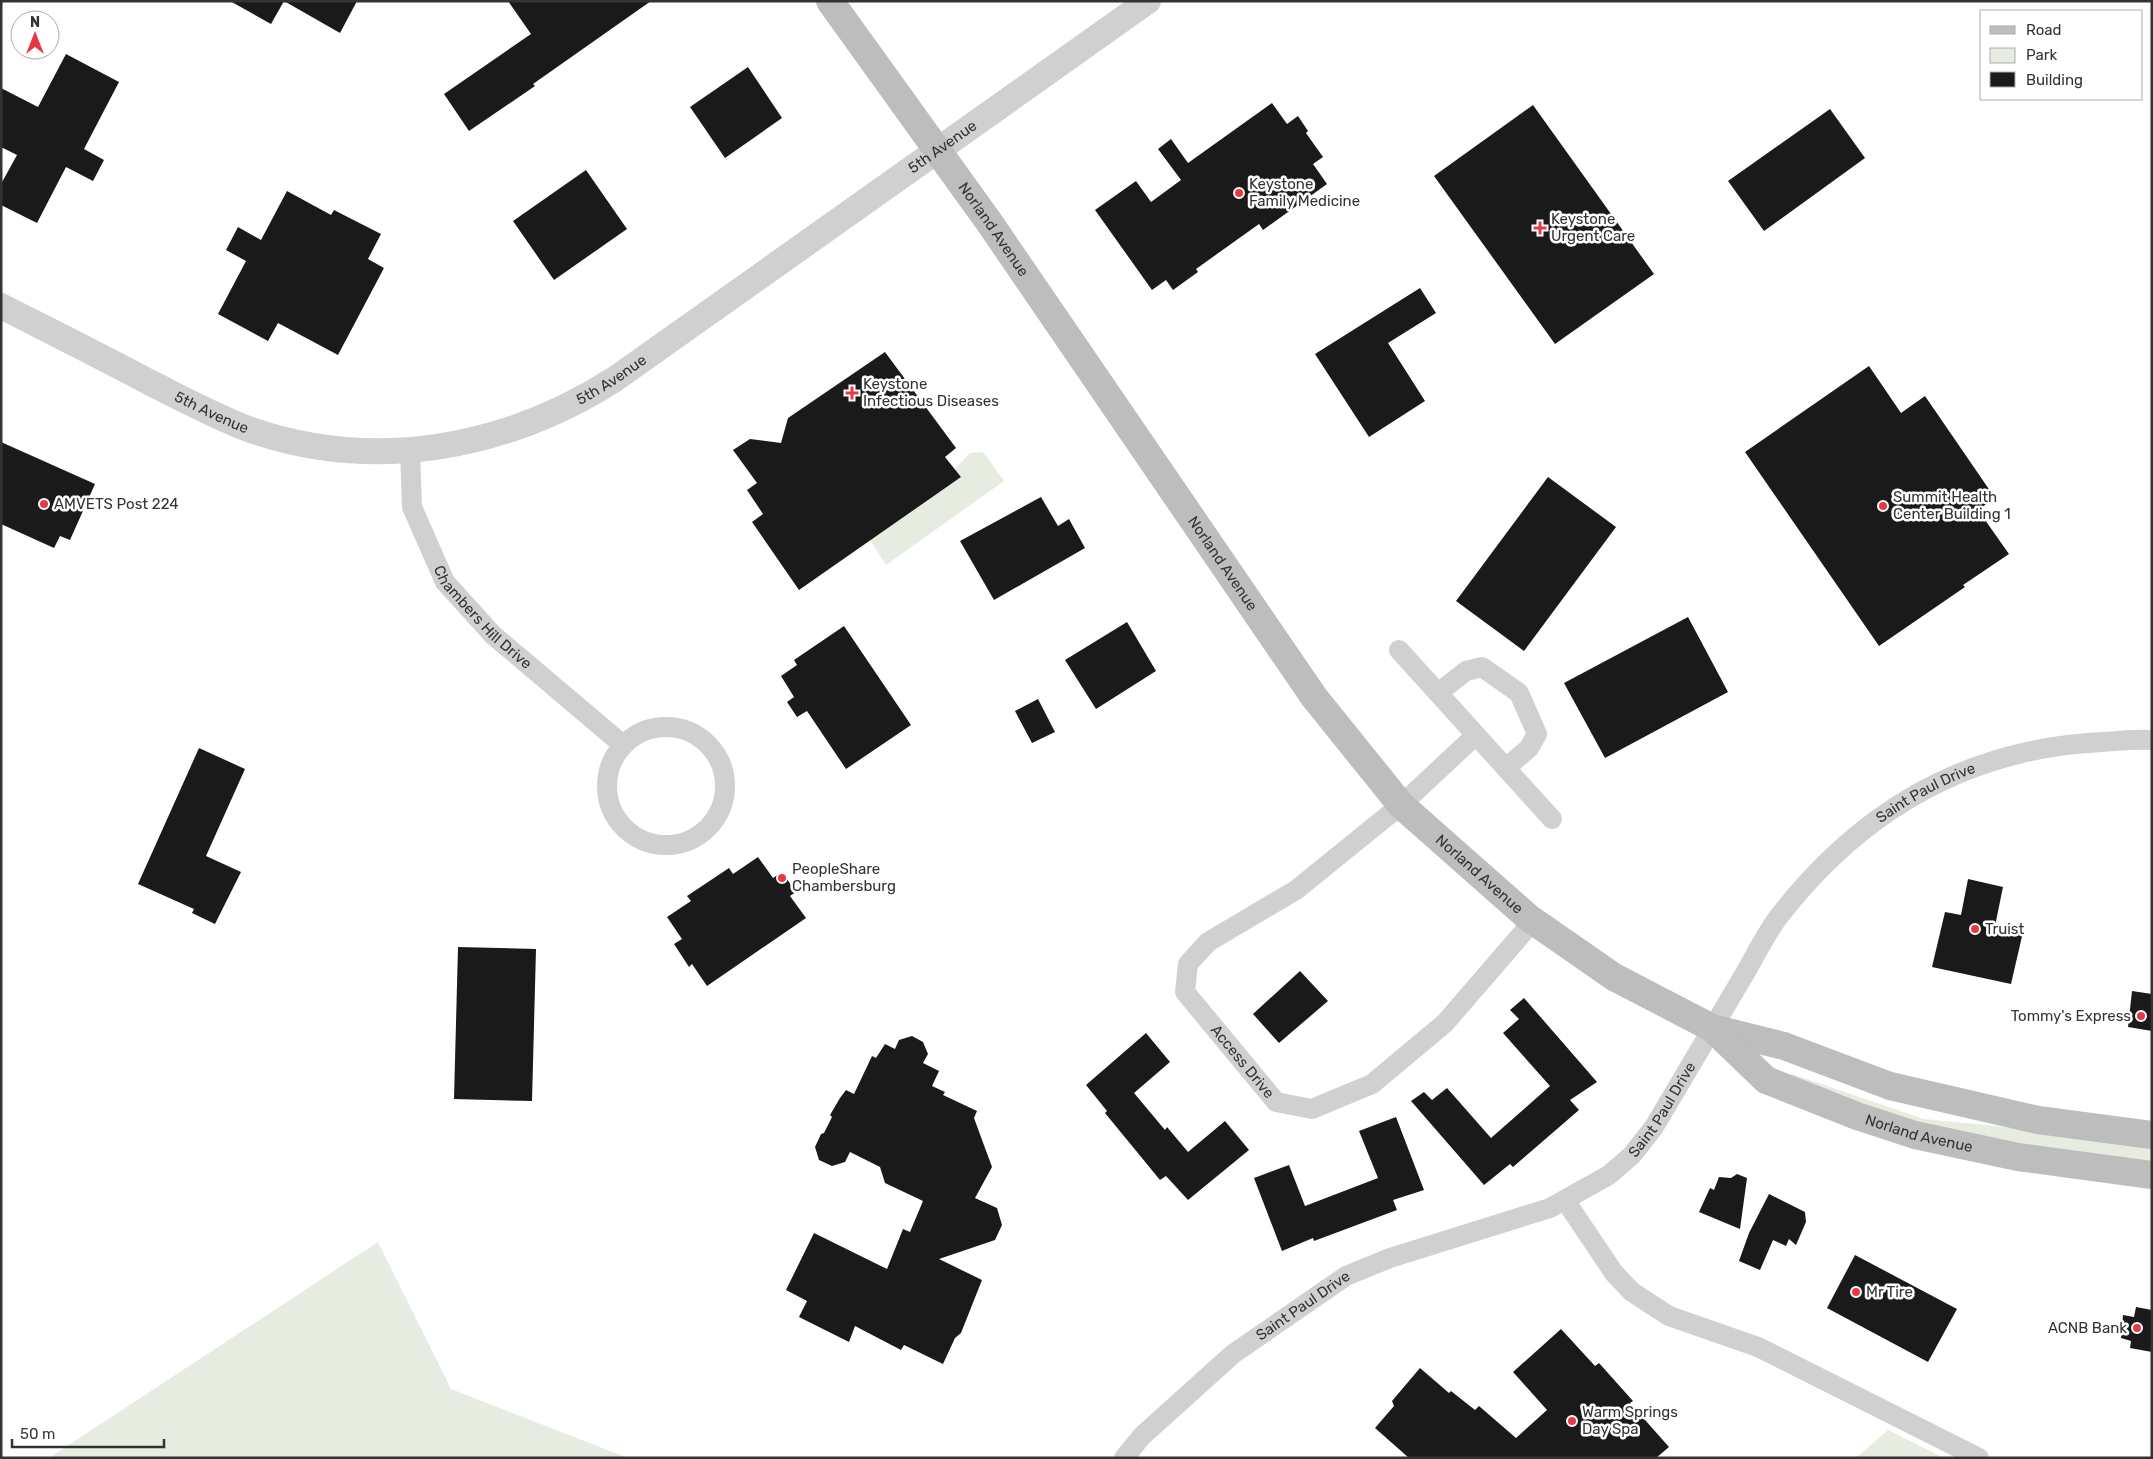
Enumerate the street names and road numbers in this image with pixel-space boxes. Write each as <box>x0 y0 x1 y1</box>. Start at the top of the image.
street label: 5th Avenue <box>905 116 980 177</box>
street label: Norland Avenue <box>955 179 1033 280</box>
street label: 5th Avenue <box>573 351 650 409</box>
street label: 5th Avenue <box>172 387 251 437</box>
street label: Norland Avenue <box>1184 513 1261 614</box>
street label: Chambers Hill Drive <box>430 563 535 673</box>
street label: Saint Paul Drive <box>1873 759 1978 827</box>
street label: Norland Avenue <box>1432 831 1527 918</box>
street label: Access Drive <box>1207 1021 1278 1102</box>
street label: Saint Paul Drive <box>1625 1059 1699 1161</box>
street label: Norland Avenue <box>1863 1110 1974 1156</box>
street label: Saint Paul Drive <box>1253 1267 1353 1344</box>

